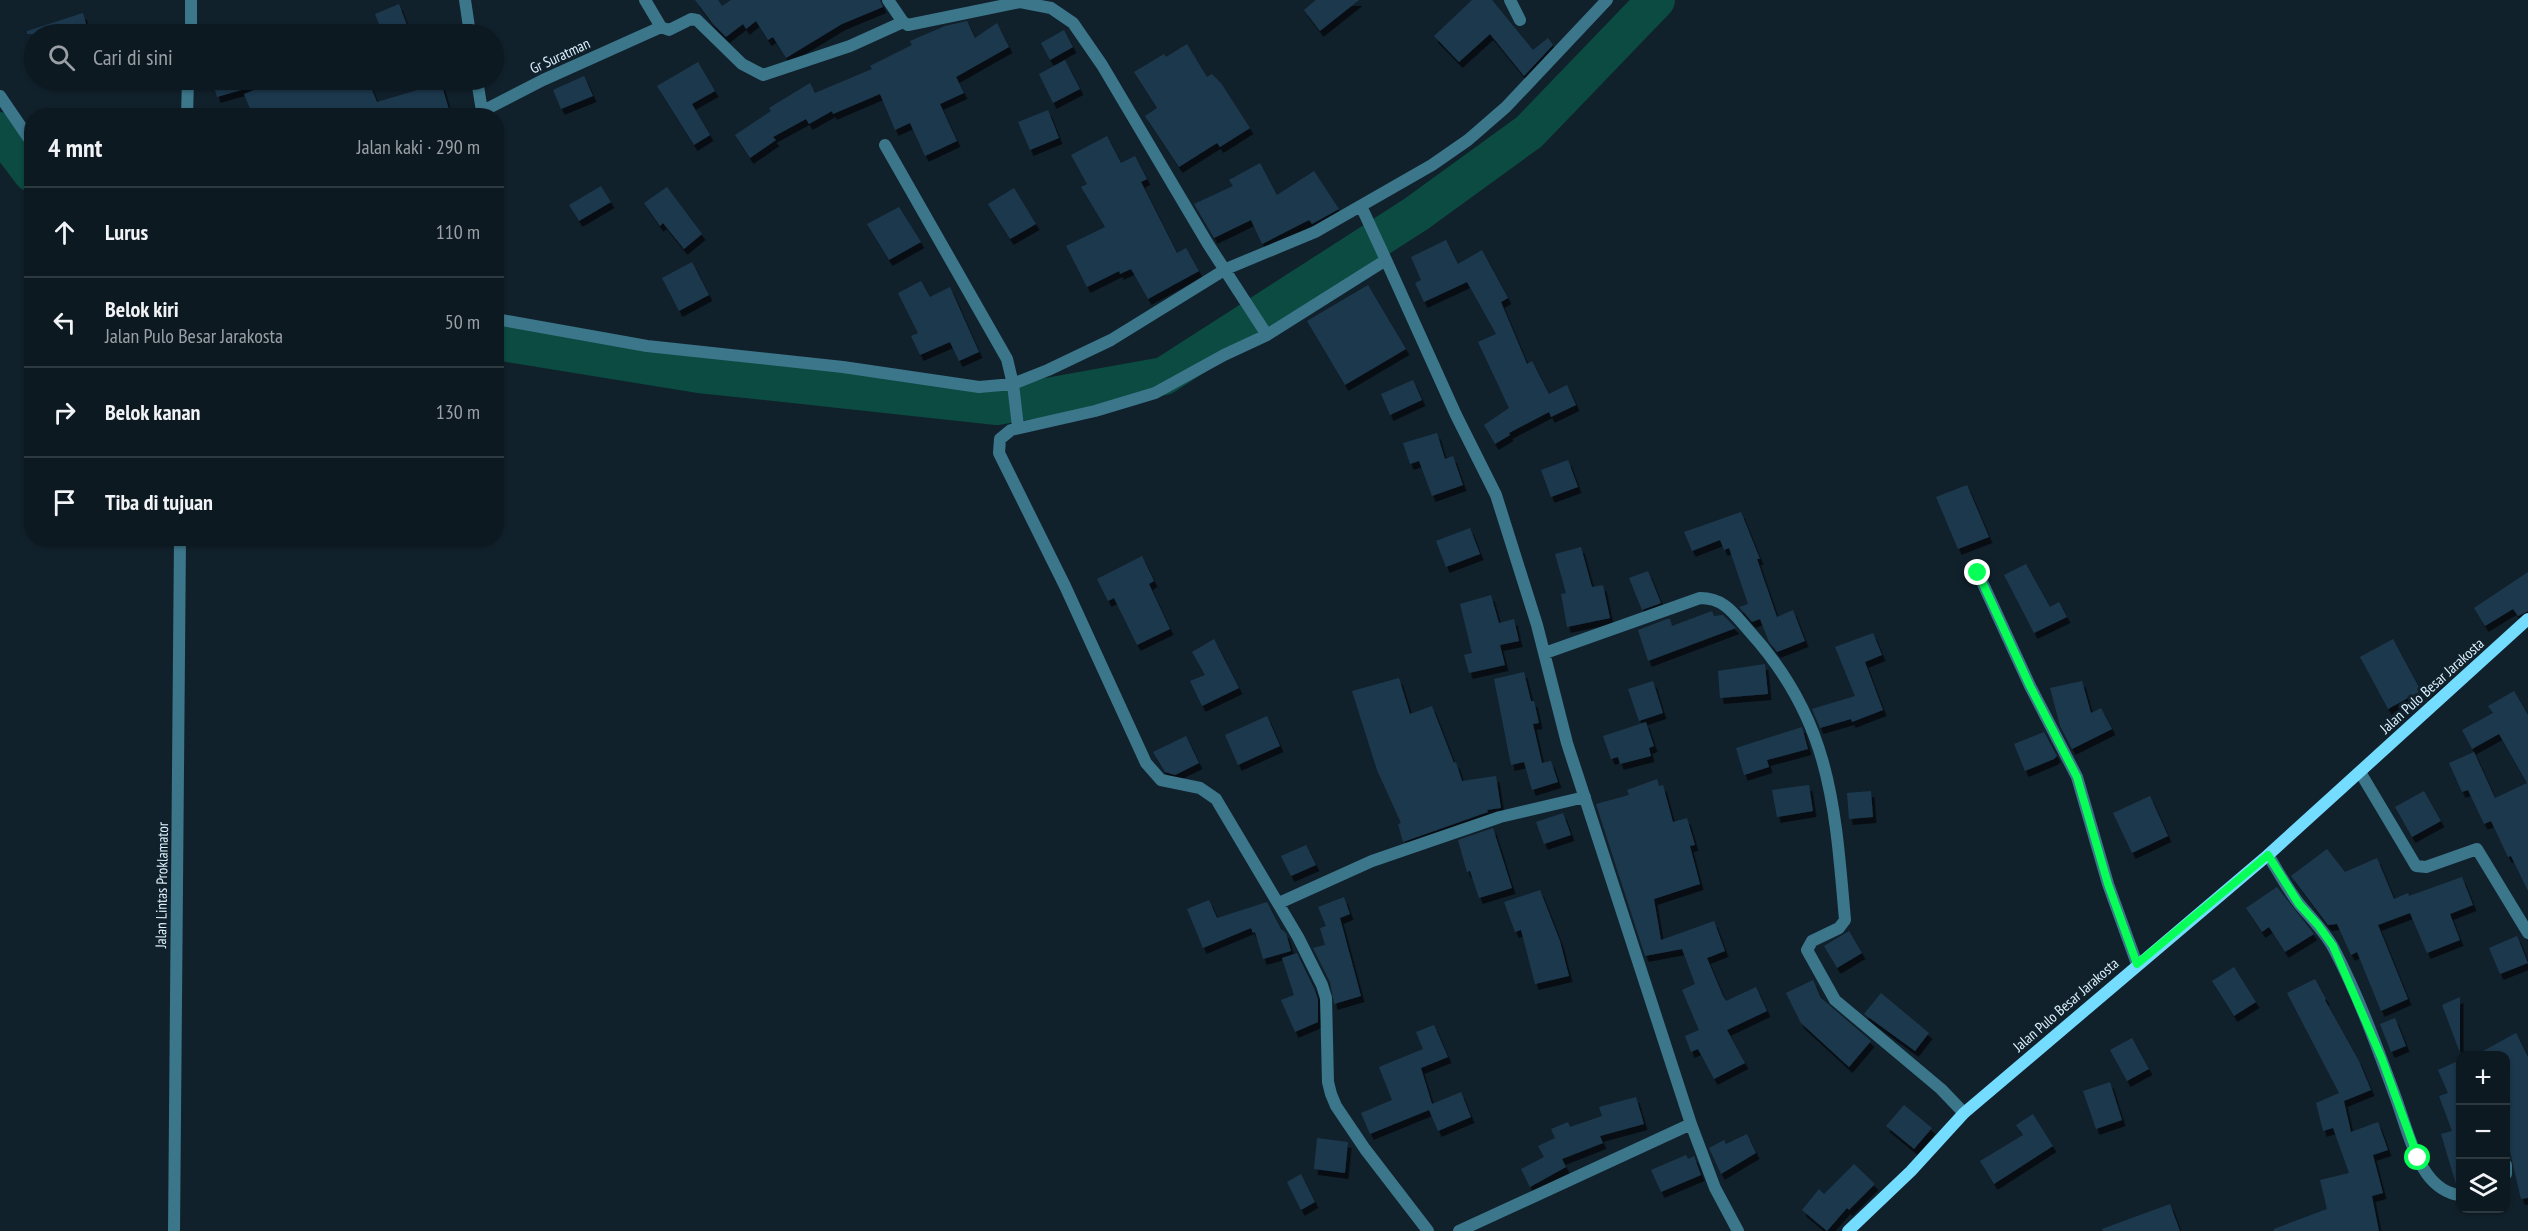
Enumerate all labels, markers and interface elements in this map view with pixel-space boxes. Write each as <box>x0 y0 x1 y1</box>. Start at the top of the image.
search box <box>24 24 504 90</box>
street label: Gr Suratman <box>527 33 593 78</box>
icon: search <box>45 41 78 74</box>
text: Cari di sini <box>93 43 173 71</box>
text: 4 mnt <box>48 131 102 164</box>
text: Jalan kaki · 290 m <box>357 134 480 160</box>
icon: ahead <box>48 216 81 249</box>
text: Lurus <box>105 218 148 246</box>
text: 110 m <box>436 219 480 245</box>
text: Belok kiri <box>105 295 179 323</box>
icon: left <box>48 306 81 339</box>
text: 50 m <box>445 309 480 335</box>
text: Jalan Pulo Besar Jarakosta <box>105 323 283 349</box>
icon: right <box>48 396 81 429</box>
text: Belok kanan <box>105 398 200 426</box>
text: 130 m <box>436 399 480 425</box>
icon: arrive <box>48 486 81 519</box>
text: Tiba di tujuan <box>105 488 213 516</box>
route end <box>1964 559 1990 585</box>
street label: Jalan Pulo Besar Jarakosta <box>2375 634 2488 738</box>
street label: Jalan Lintas Proklamator <box>151 821 172 949</box>
street label: Jalan Pulo Besar Jarakosta <box>2008 954 2122 1056</box>
map controls <box>2456 1051 2510 1213</box>
button: + <box>2456 1051 2510 1105</box>
button: − <box>2456 1105 2510 1159</box>
route start <box>2404 1144 2430 1170</box>
button: layers <box>2456 1159 2510 1213</box>

